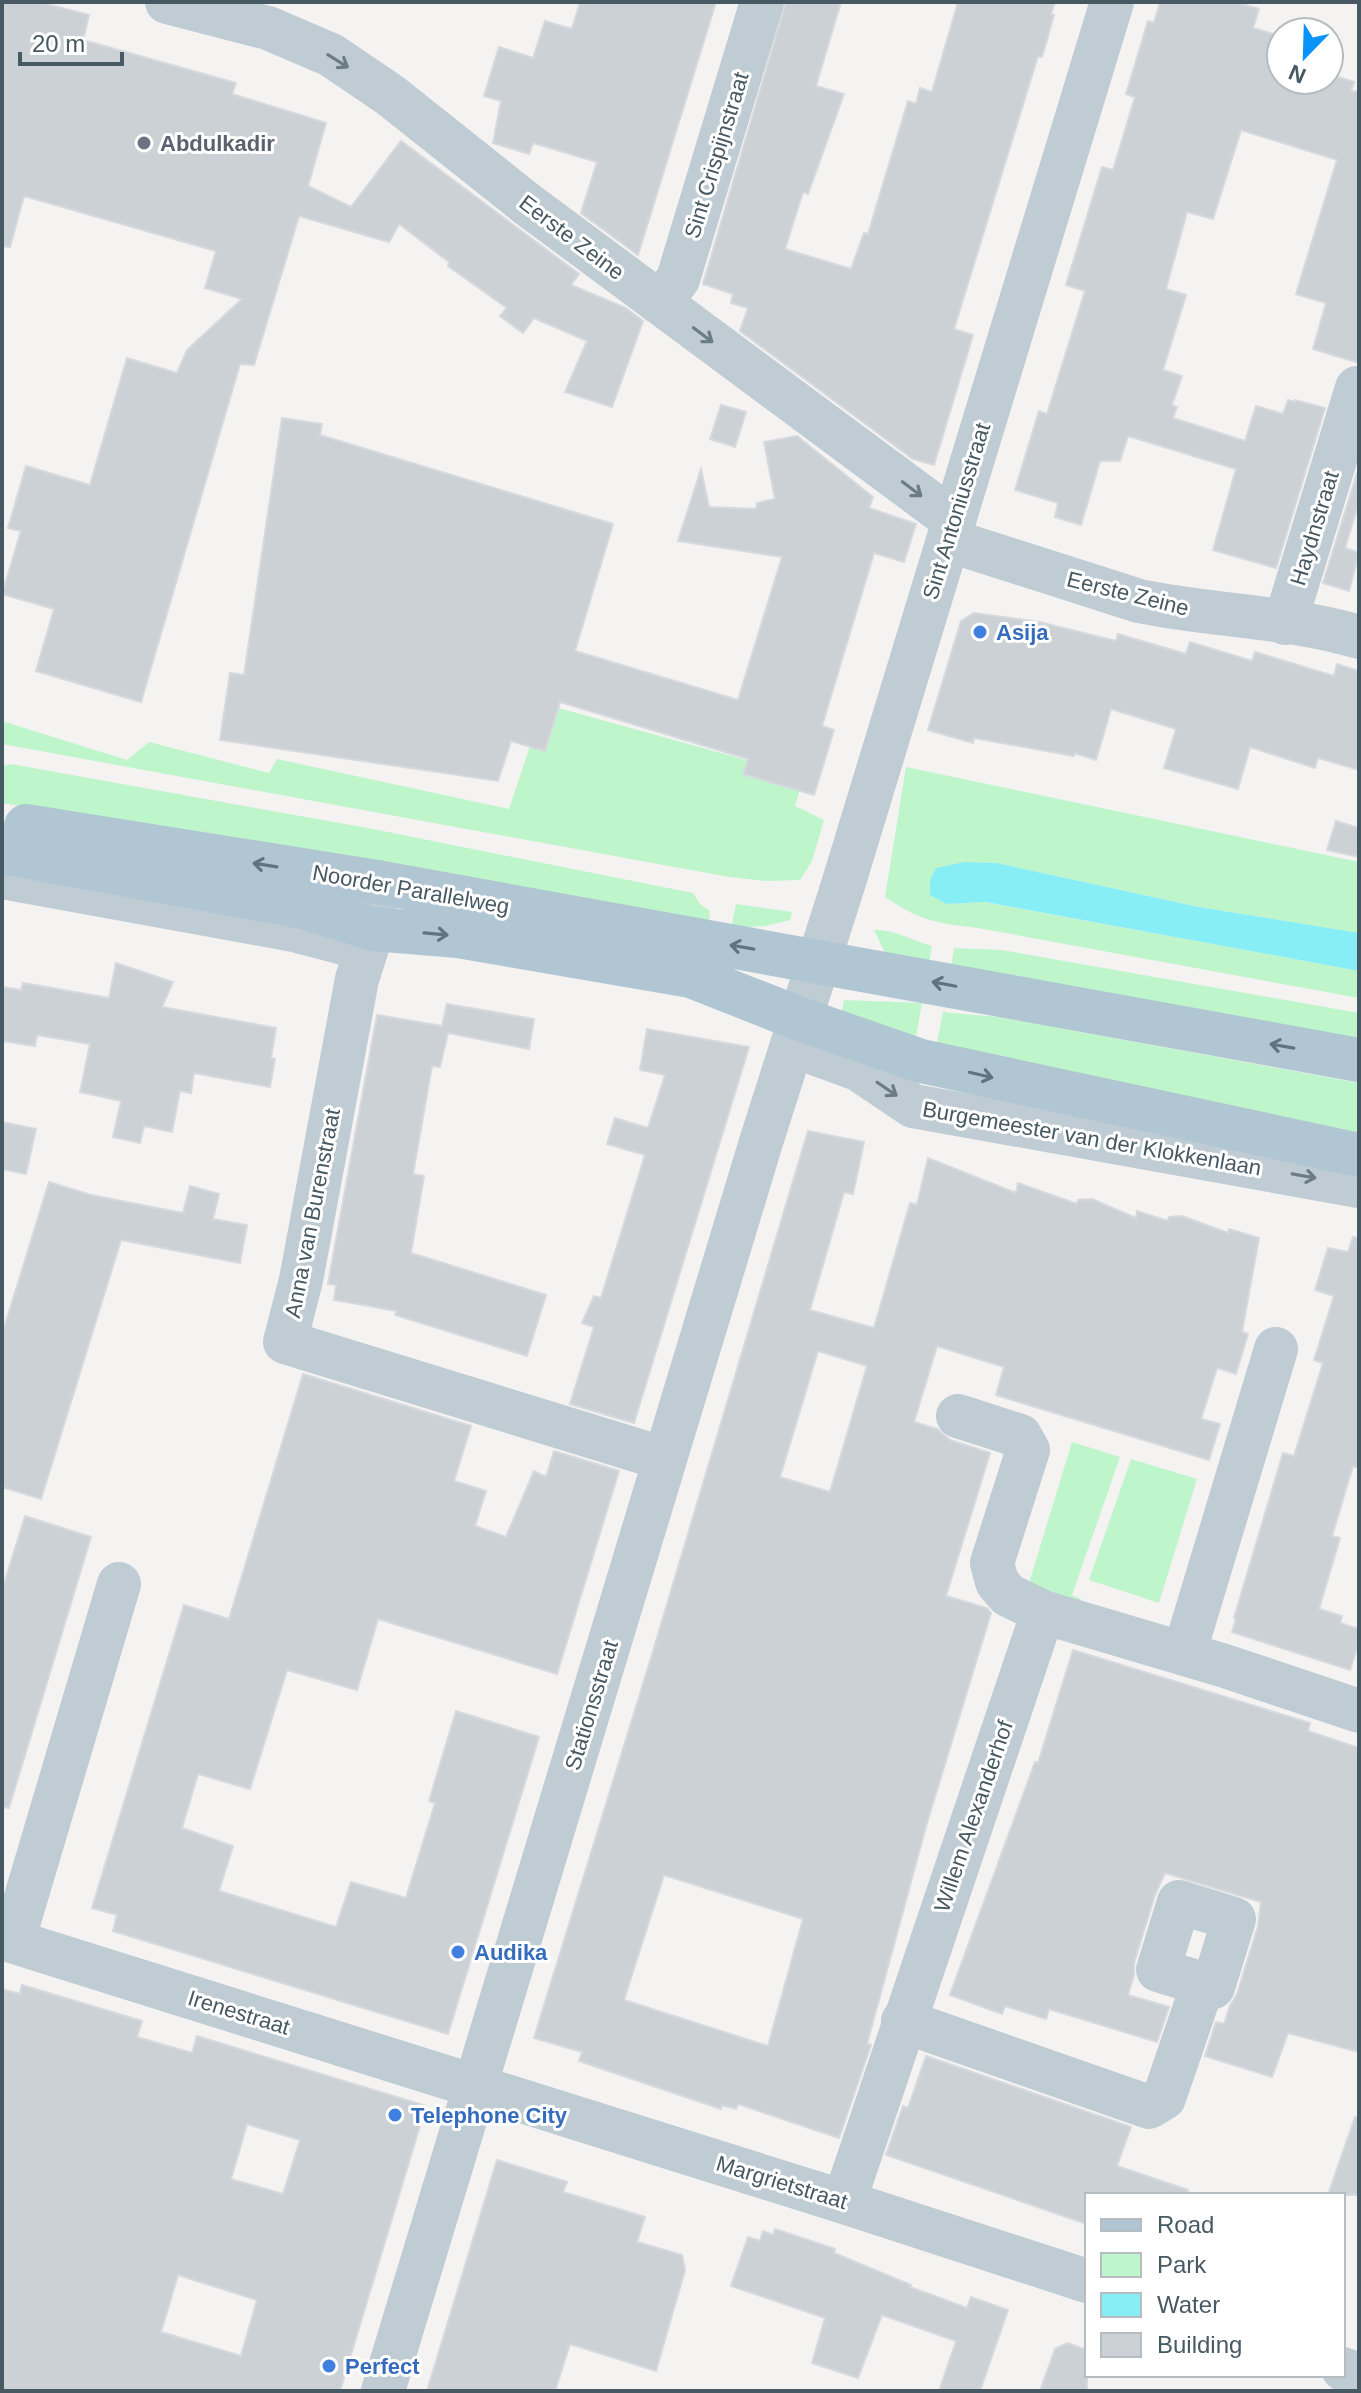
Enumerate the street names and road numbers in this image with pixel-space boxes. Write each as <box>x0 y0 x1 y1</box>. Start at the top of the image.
street label: Sint Crispijnstraat <box>679 69 754 241</box>
street label: Eerste Zeine <box>514 190 629 285</box>
street label: Sint Antoniusstraat <box>918 420 995 603</box>
street label: Haydnstraat <box>1285 468 1344 589</box>
street label: Eerste Zeine <box>1064 566 1191 621</box>
street label: Noorder Parallelweg <box>311 860 511 919</box>
street label: Burgemeester van der Klokkenlaan <box>921 1096 1263 1181</box>
street label: Anna van Burenstraat <box>280 1106 345 1320</box>
street label: Stationsstraat <box>560 1637 623 1773</box>
street label: Willem Alexanderhof <box>929 1716 1018 1915</box>
street label: Irenestraat <box>185 1985 293 2040</box>
street label: Margrietstraat <box>713 2151 850 2214</box>

